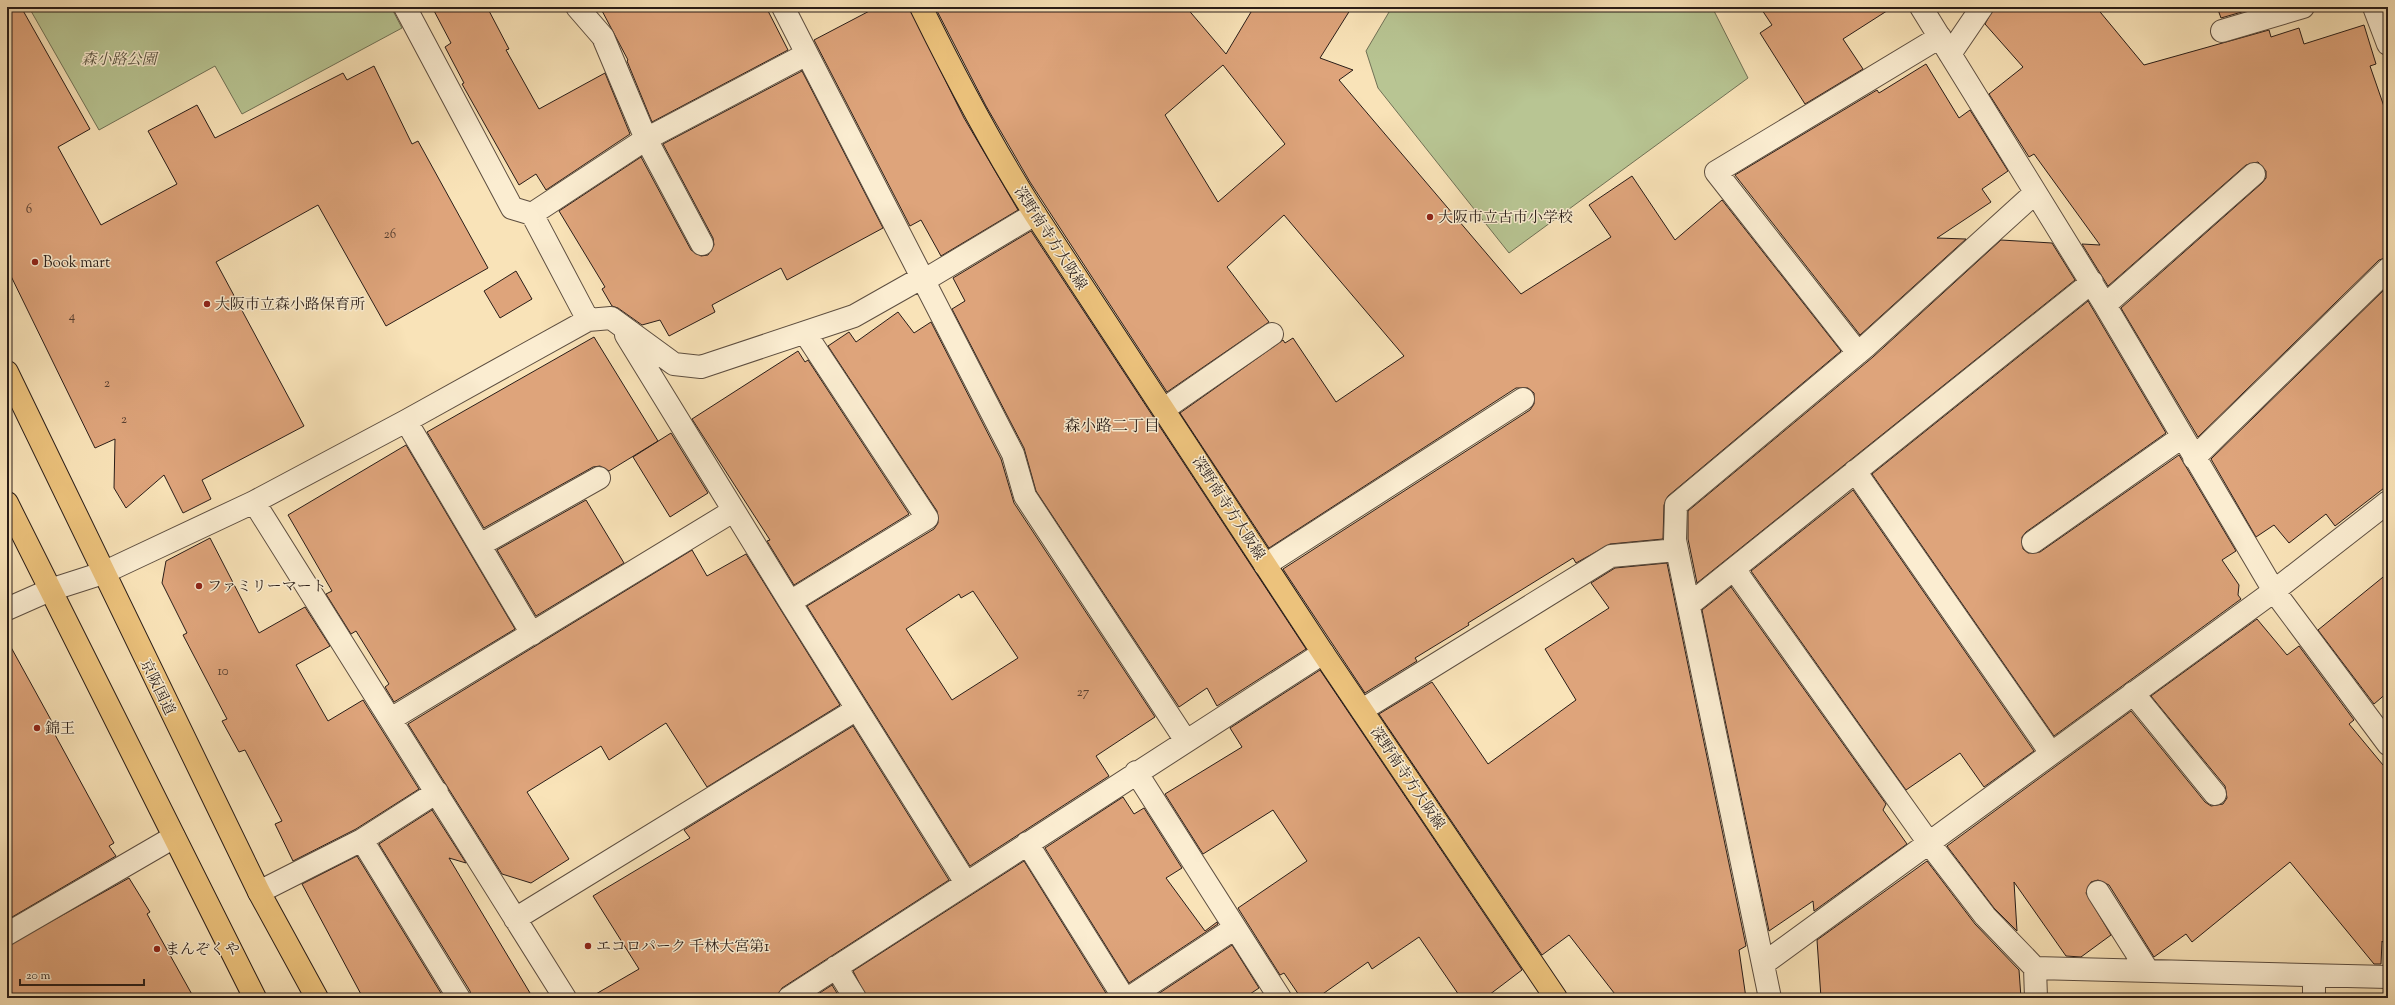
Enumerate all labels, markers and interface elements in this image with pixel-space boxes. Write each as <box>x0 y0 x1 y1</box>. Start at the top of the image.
park label: 森小路公園 <box>81 50 159 71</box>
street label: 深野南寺方大阪線 <box>1008 183 1091 295</box>
house number: 6 <box>26 201 32 219</box>
place label: 大阪市立古市小学校 <box>1438 208 1573 229</box>
marker: 大阪市立古市小学校 <box>1425 212 1435 222</box>
house number: 26 <box>384 226 396 244</box>
place label: Book mart <box>43 253 110 274</box>
marker: Book mart <box>30 257 40 267</box>
place label: 大阪市立森小路保育所 <box>215 295 365 316</box>
marker: 大阪市立森小路保育所 <box>202 299 212 309</box>
house number: 4 <box>69 308 76 326</box>
house number: 2 <box>104 375 110 393</box>
house number: 2 <box>121 411 127 429</box>
district label: 森小路二丁目 <box>1064 416 1160 439</box>
street label: 深野南寺方大阪線 <box>1186 453 1269 565</box>
place label: ファミリーマート <box>207 577 327 598</box>
marker: ファミリーマート <box>194 581 204 591</box>
street label: 京阪国道 <box>134 656 179 719</box>
house number: 10 <box>217 663 229 681</box>
house number: 27 <box>1077 684 1090 702</box>
place label: 錦王 <box>45 719 75 740</box>
marker: 錦王 <box>32 723 42 733</box>
street label: 深野南寺方大阪線 <box>1364 723 1449 834</box>
place label: エコロパーク 千林大宮第1 <box>596 937 769 958</box>
place label: まんぞくや <box>165 940 240 961</box>
marker: エコロパーク 千林大宮第1 <box>583 941 593 951</box>
marker: まんぞくや <box>152 944 162 954</box>
scale bar <box>20 961 144 987</box>
text: 20 m <box>26 967 51 985</box>

